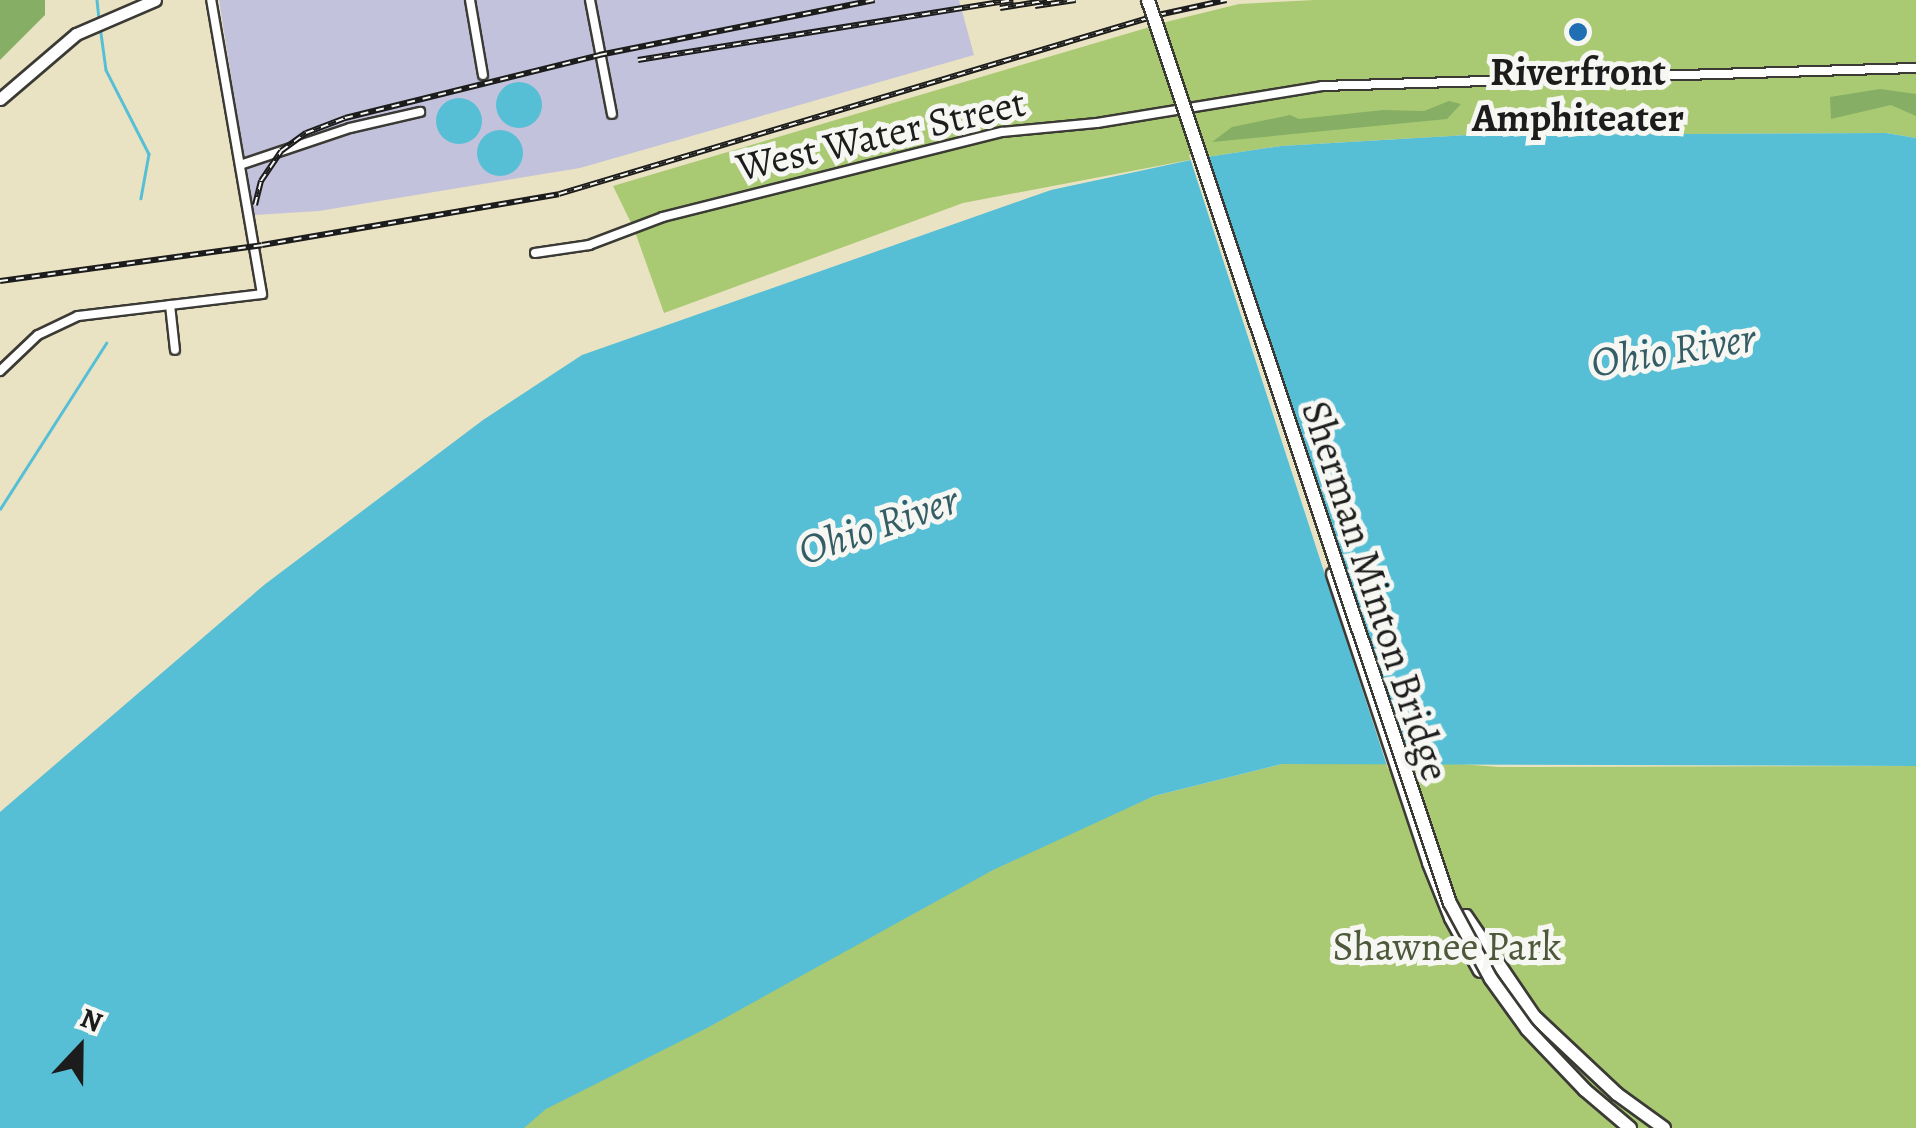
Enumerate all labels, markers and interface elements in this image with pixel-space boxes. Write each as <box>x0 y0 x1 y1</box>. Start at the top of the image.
marker: Riverfront Amphiteater <box>1567 21 1589 43</box>
place label: Riverfront Amphiteater <box>1472 48 1684 142</box>
street label: West Water Street <box>732 78 1030 192</box>
water label: Ohio River <box>1587 312 1759 388</box>
street label: Sherman Minton Bridge <box>1291 395 1459 787</box>
water label: Ohio River <box>792 474 964 576</box>
park label: Shawnee Park <box>1333 923 1561 971</box>
north arrow <box>30 998 130 1098</box>
text: N <box>75 999 108 1042</box>

